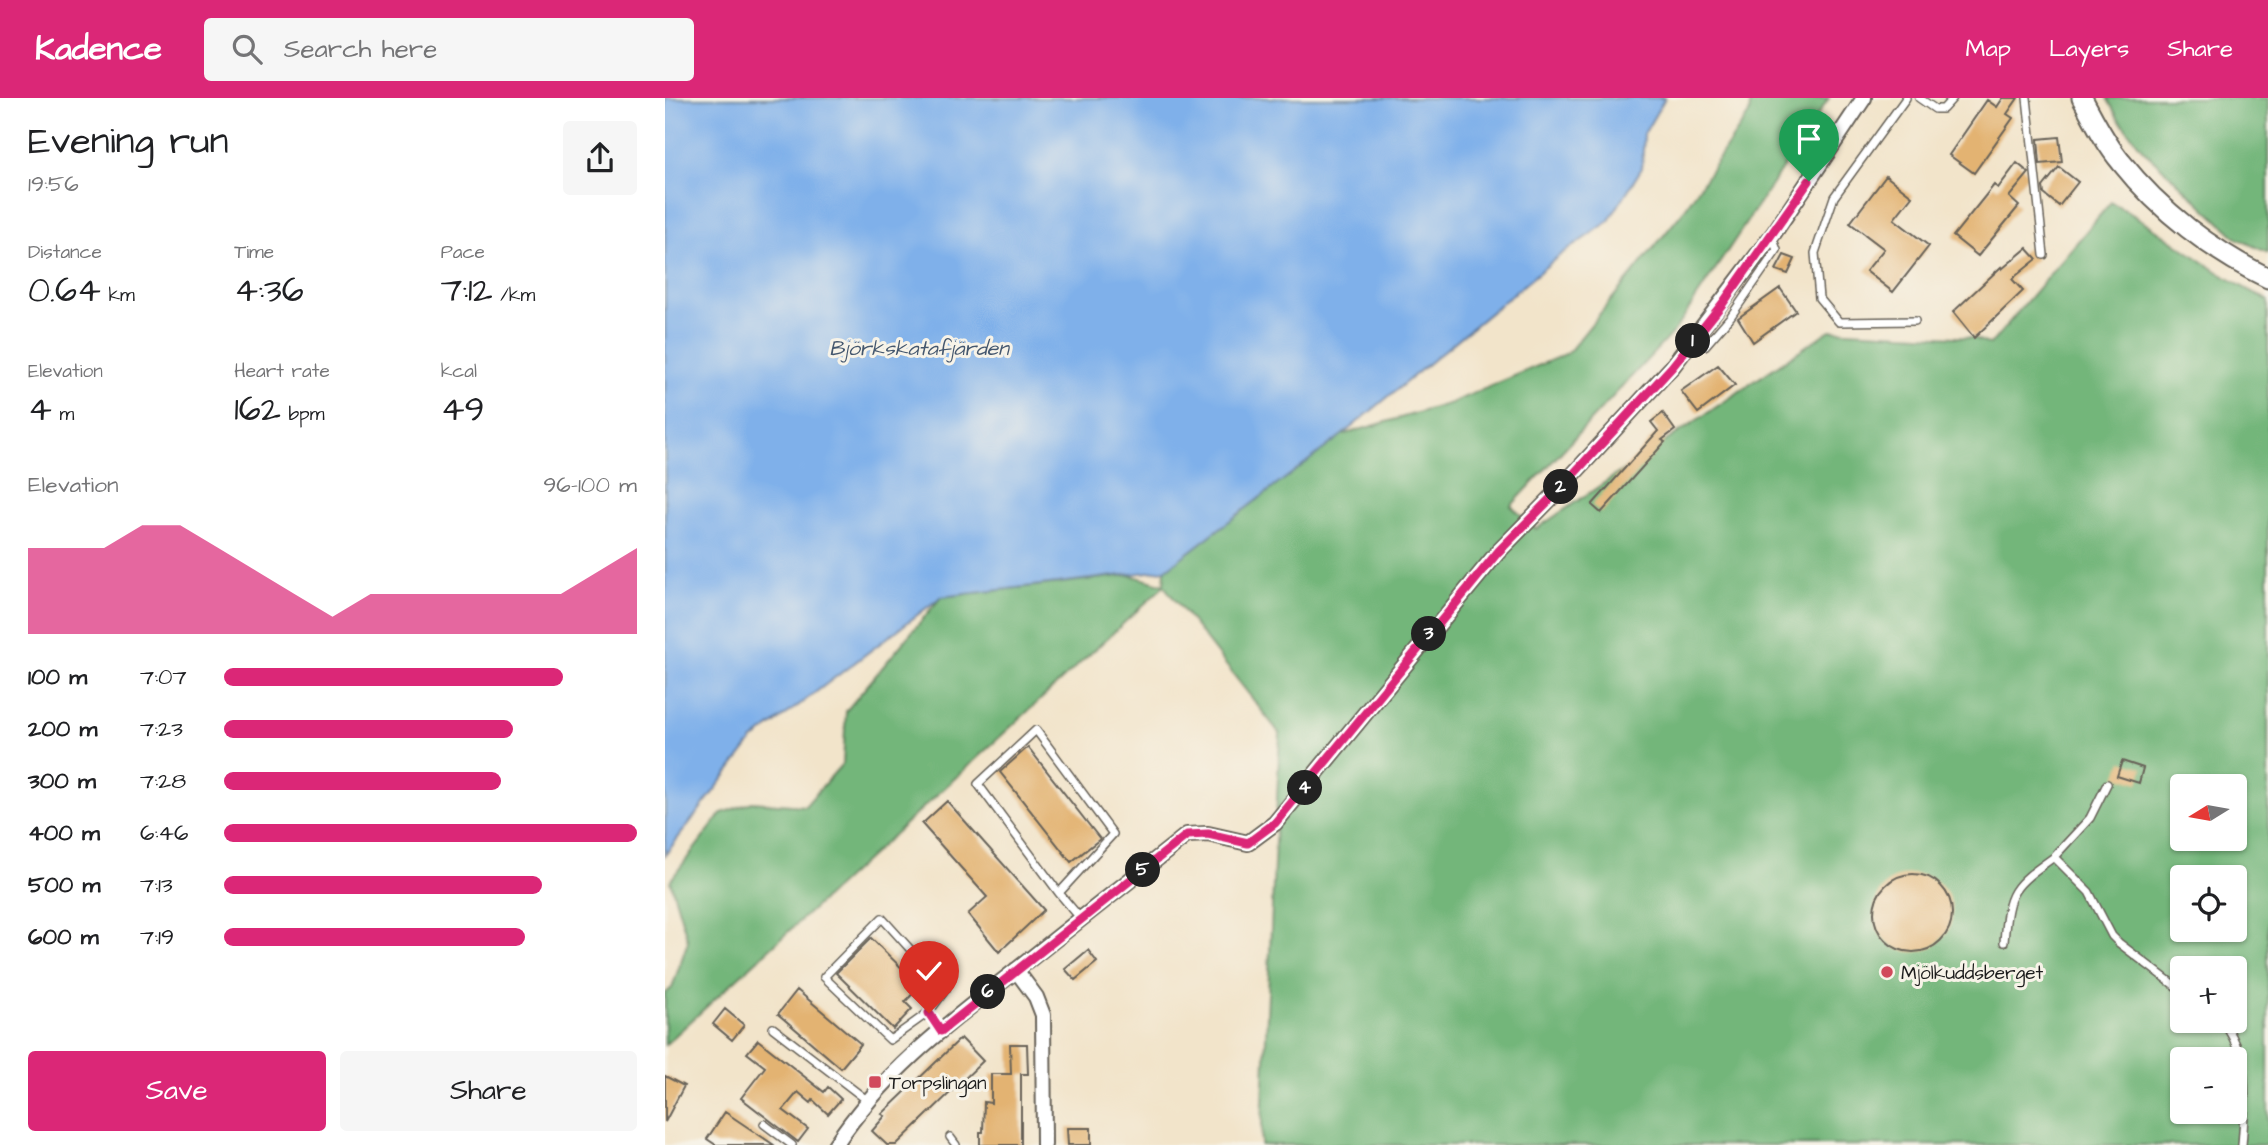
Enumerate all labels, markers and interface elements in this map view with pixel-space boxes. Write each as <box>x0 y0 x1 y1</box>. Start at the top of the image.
search box <box>204 18 694 81</box>
text: Kadence <box>35 26 162 72</box>
icon: search <box>228 30 266 68</box>
text: Search here <box>284 31 437 67</box>
text: Map <box>1966 32 2011 66</box>
text: Layers <box>2049 32 2129 66</box>
text: Share <box>2167 32 2233 66</box>
pin <box>1779 109 1839 181</box>
text: Evening run <box>28 116 229 168</box>
icon: arrive <box>1790 120 1828 158</box>
button: share <box>563 121 637 195</box>
text: 19:56 <box>28 168 79 200</box>
text: Distance <box>28 239 102 266</box>
text: Time <box>234 239 274 266</box>
text: Pace <box>441 239 485 266</box>
text: 0.64 <box>28 266 101 315</box>
text: 4:36 <box>234 266 304 315</box>
text: 7:12 <box>441 266 493 315</box>
text: km <box>101 282 135 309</box>
text: /km <box>493 282 535 309</box>
pin: 1 <box>1675 324 1711 358</box>
text: 1 <box>1691 327 1694 354</box>
water label: Björkskatafjärden <box>829 334 1010 363</box>
text: Elevation <box>28 358 103 385</box>
text: Heart rate <box>234 358 330 385</box>
text: kcal <box>441 358 477 385</box>
text: 4 <box>28 385 52 434</box>
text: 162 <box>234 385 281 434</box>
text: 49 <box>441 385 484 434</box>
text: m <box>52 401 74 428</box>
text: bpm <box>281 401 324 428</box>
text: Elevation <box>28 469 119 501</box>
text: 96–100 m <box>543 469 637 501</box>
pin: 2 <box>1543 470 1579 504</box>
text: 2 <box>1555 473 1566 500</box>
pin: 3 <box>1411 616 1447 652</box>
text: 3 <box>1424 620 1433 647</box>
text: 100 m <box>28 661 87 693</box>
text: 7:07 <box>140 661 187 693</box>
text: 200 m <box>28 713 97 745</box>
text: 7:23 <box>140 713 183 745</box>
text: 300 m <box>28 765 96 797</box>
text: 7:28 <box>140 765 186 797</box>
pin: 4 <box>1287 770 1323 806</box>
text: 4 <box>1298 774 1311 801</box>
north arrow <box>2170 774 2247 850</box>
map controls <box>2170 774 2247 1124</box>
text: 400 m <box>28 817 100 849</box>
text: 6:46 <box>140 817 188 849</box>
pin: 5 <box>1126 852 1161 888</box>
text: 5 <box>1136 856 1149 883</box>
button: locate <box>2170 865 2247 942</box>
text: 500 m <box>28 869 100 901</box>
text: 7:13 <box>140 869 173 901</box>
text: 600 m <box>28 921 99 953</box>
text: 7:19 <box>140 921 174 953</box>
pin <box>899 941 959 1013</box>
icon: check <box>910 952 948 990</box>
button: + <box>2170 956 2247 1033</box>
place label: Mjölkuddsberget <box>1901 960 2044 988</box>
marker: Mjölkuddsberget <box>1879 964 1895 980</box>
pin: 6 <box>971 974 1005 1010</box>
text: 6 <box>982 978 993 1005</box>
button: − <box>2170 1047 2247 1124</box>
button: Save <box>28 1051 326 1131</box>
button: Share <box>340 1051 637 1131</box>
place label: Torpslingan <box>889 1070 986 1098</box>
marker: Torpslingan <box>867 1074 883 1090</box>

